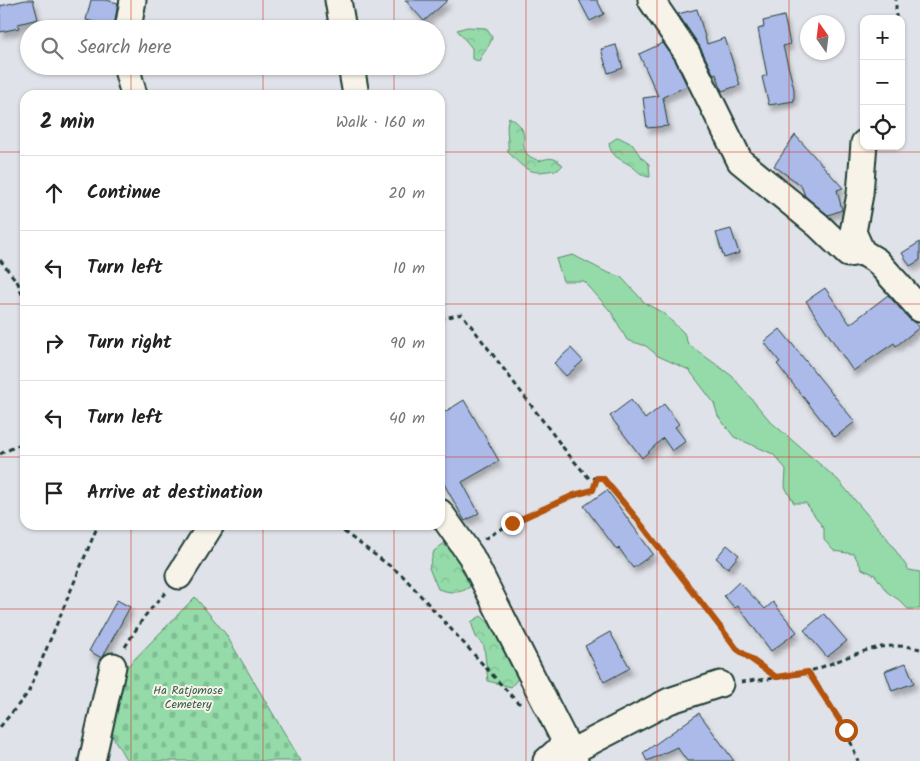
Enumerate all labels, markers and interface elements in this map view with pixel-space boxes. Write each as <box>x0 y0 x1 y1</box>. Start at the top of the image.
north arrow <box>800 15 845 60</box>
map controls <box>860 15 905 150</box>
button: + <box>860 15 905 60</box>
search box <box>20 20 445 75</box>
text: Search here <box>78 33 172 63</box>
icon: search <box>38 34 66 62</box>
button: − <box>860 60 905 105</box>
button: locate <box>860 105 905 150</box>
text: 2 min <box>40 106 95 139</box>
text: Walk · 160 m <box>336 110 425 135</box>
text: Continue <box>87 178 160 208</box>
icon: ahead <box>40 179 68 207</box>
text: 20 m <box>389 181 425 206</box>
text: Turn left <box>87 253 162 283</box>
icon: left <box>40 254 68 282</box>
text: 10 m <box>393 256 425 281</box>
text: Turn right <box>87 328 172 358</box>
icon: right <box>40 329 68 357</box>
text: 90 m <box>390 331 425 356</box>
text: Turn left <box>87 403 162 433</box>
icon: left <box>40 404 68 432</box>
text: 40 m <box>389 406 425 431</box>
text: Arrive at destination <box>87 478 263 508</box>
icon: arrive <box>40 479 68 507</box>
route end <box>501 512 524 535</box>
park label: Ha Ratjomose Cemetery <box>153 681 223 714</box>
route start <box>835 719 858 742</box>

